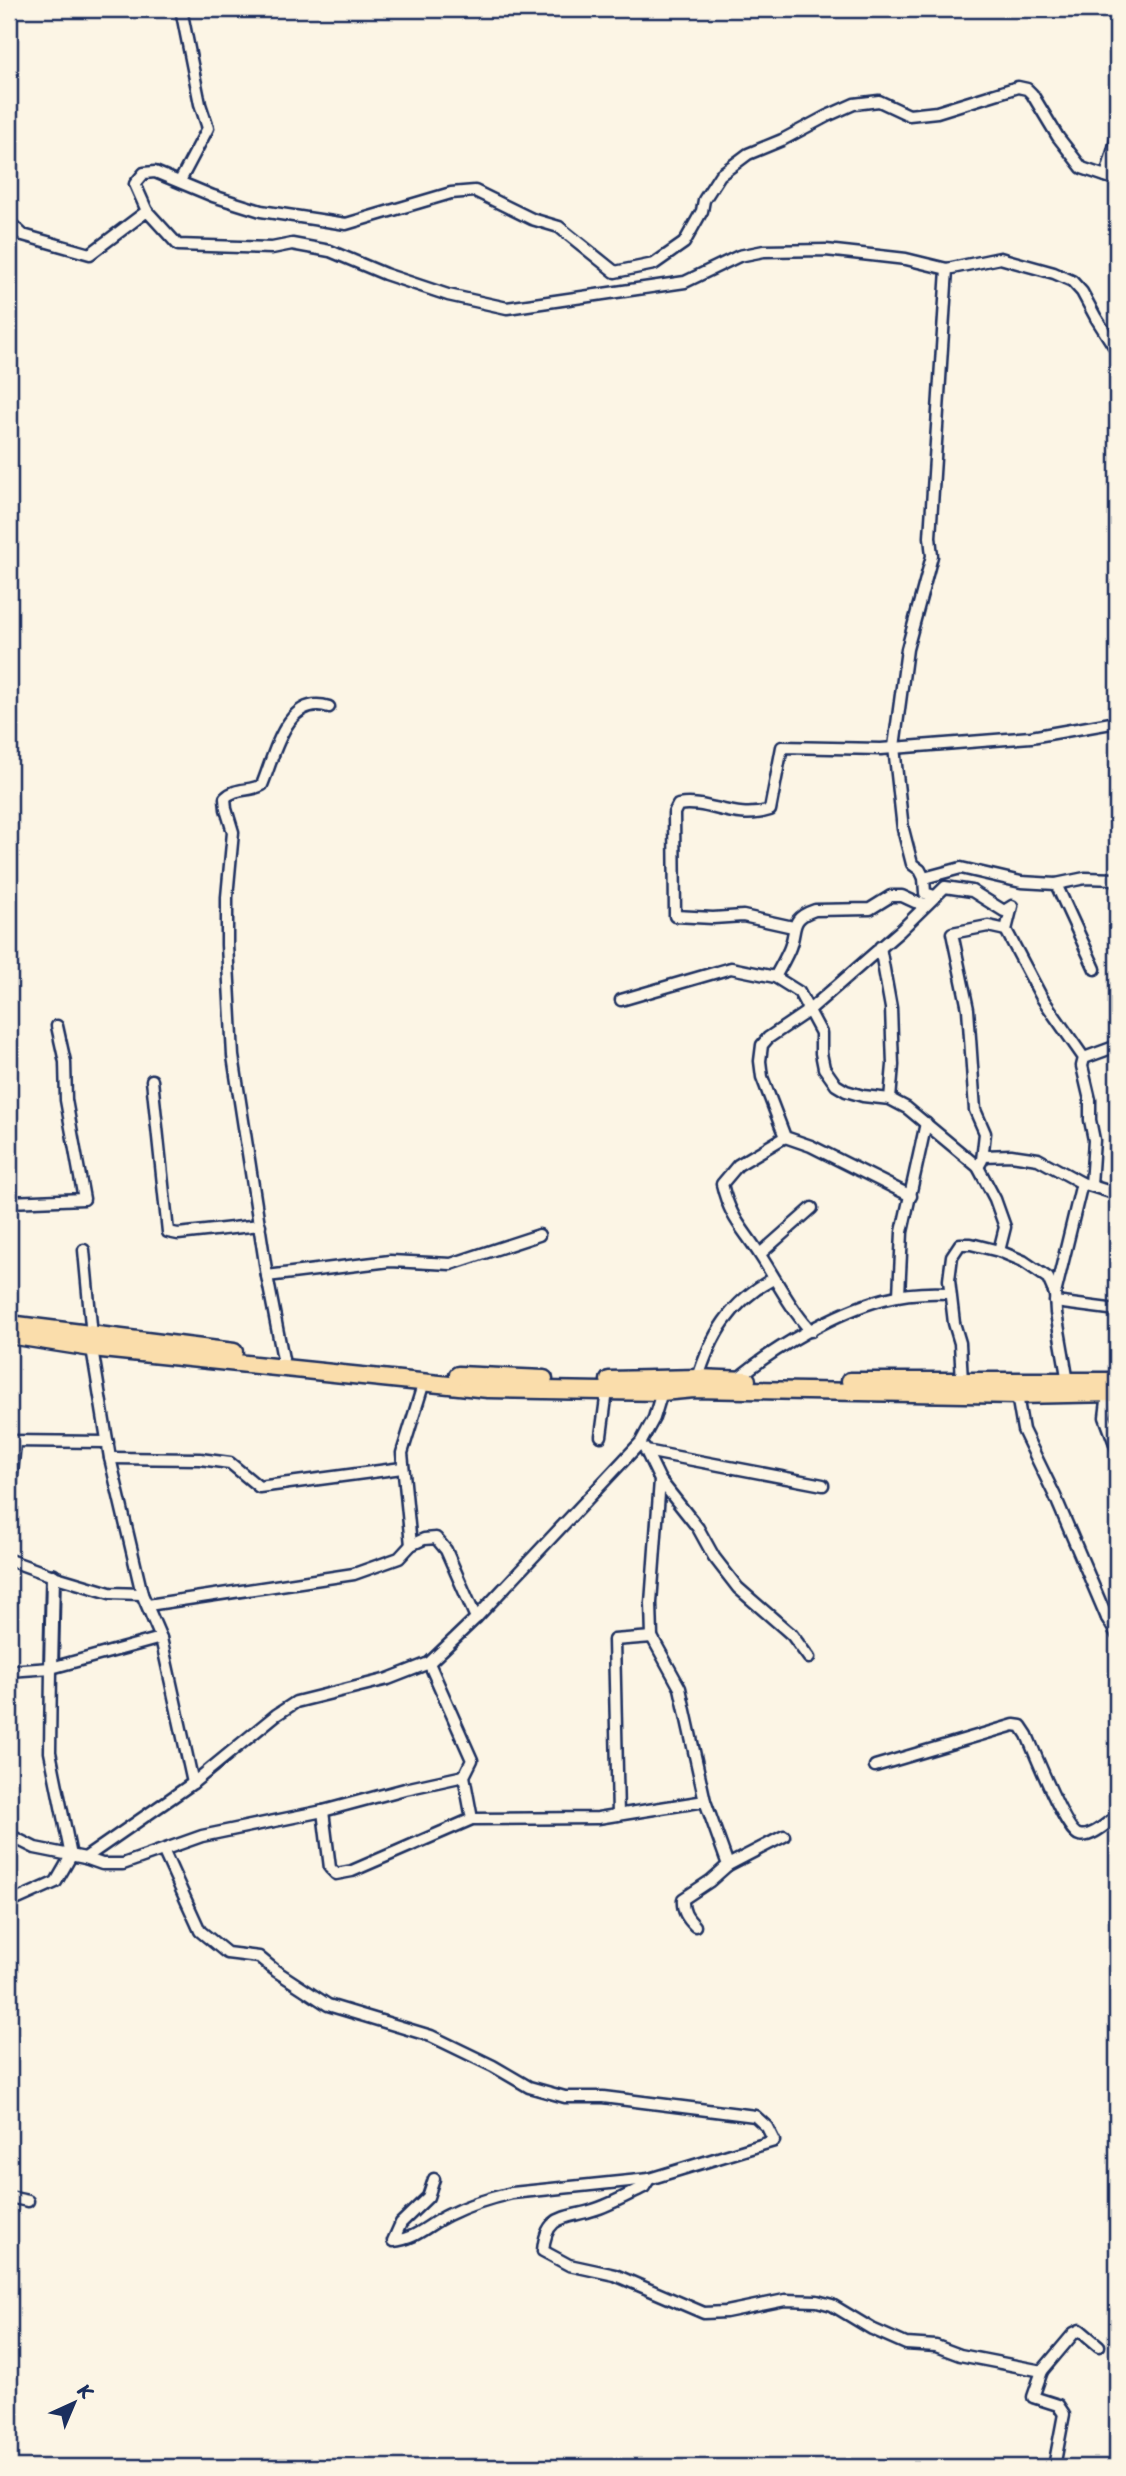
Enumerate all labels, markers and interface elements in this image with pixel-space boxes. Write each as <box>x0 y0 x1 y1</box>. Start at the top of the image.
north arrow <box>38 2368 108 2438</box>
text: K <box>69 2375 102 2408</box>

